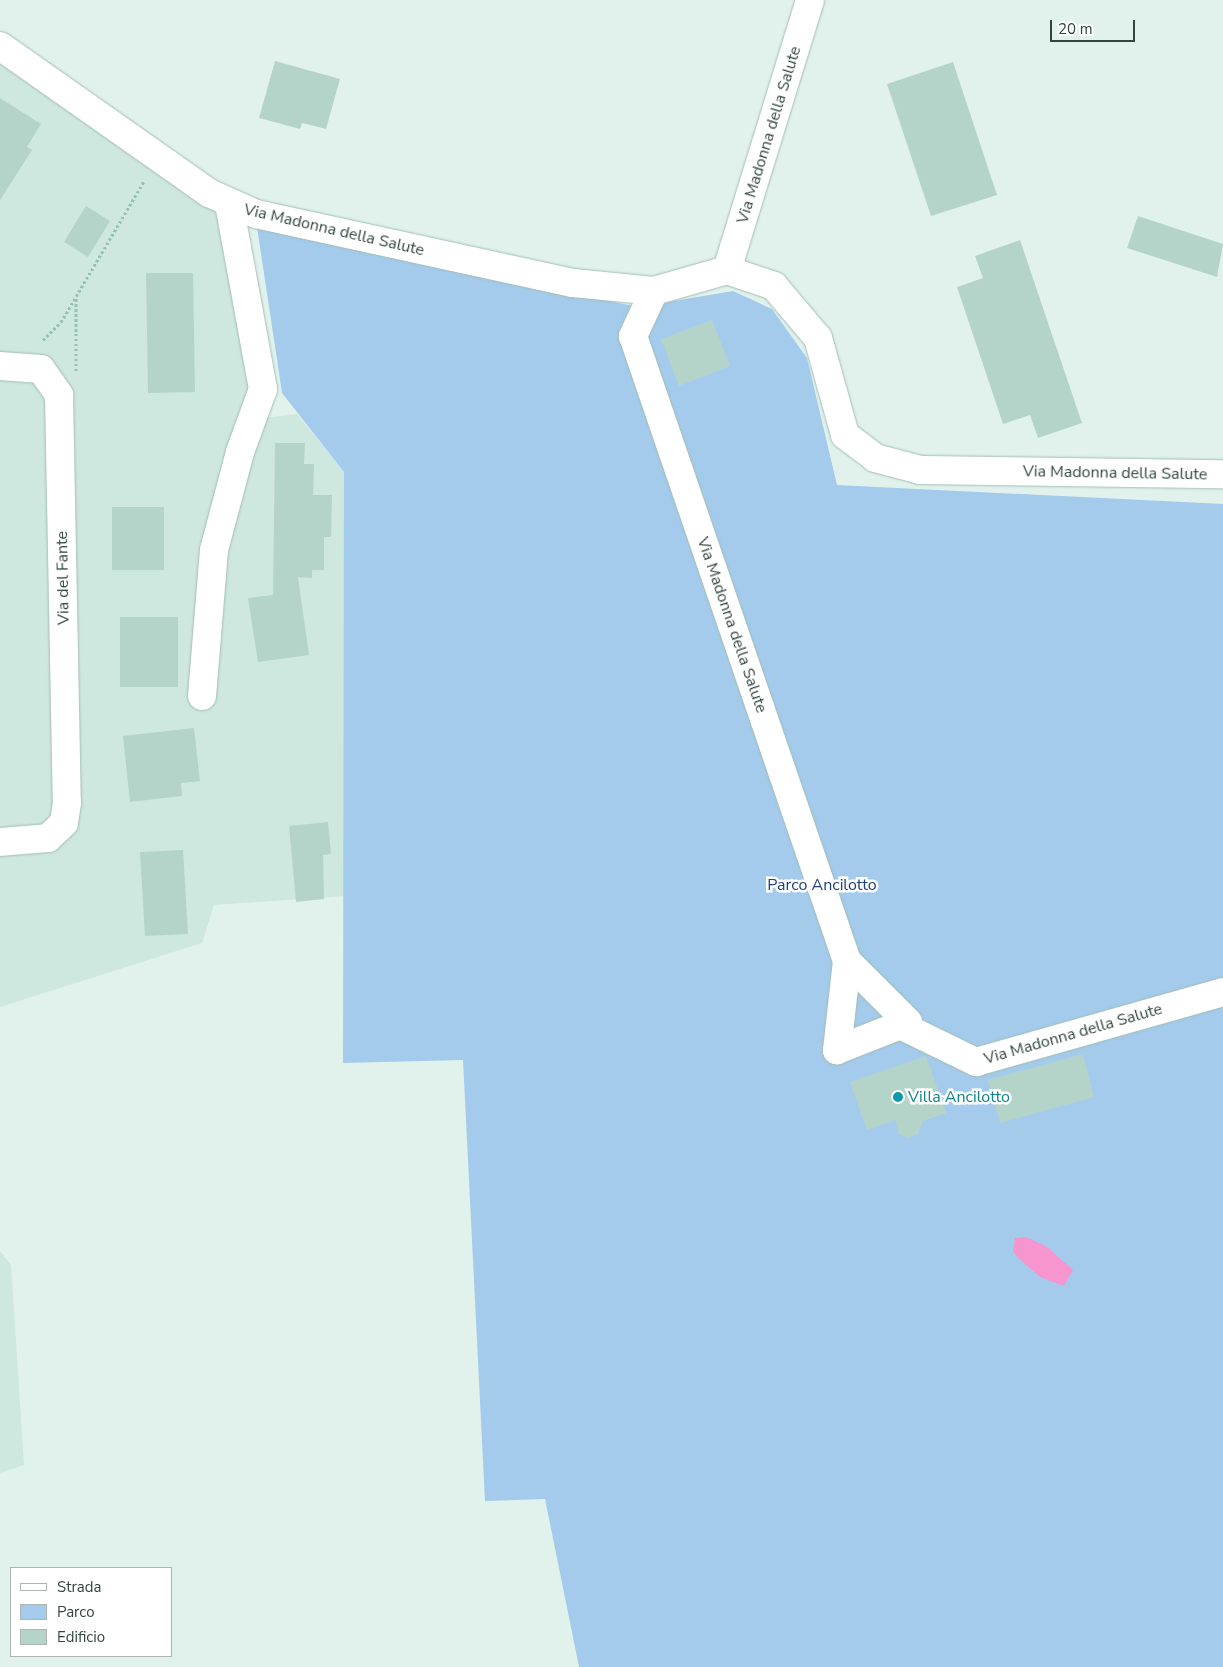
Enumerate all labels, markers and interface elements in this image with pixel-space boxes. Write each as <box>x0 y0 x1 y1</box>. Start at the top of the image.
scale bar <box>1053 10 1138 42</box>
text: 20 m <box>1058 19 1093 39</box>
street label: Via Madonna della Salute <box>733 44 805 226</box>
street label: Via Madonna della Salute <box>242 200 426 260</box>
street label: Via Madonna della Salute <box>1023 462 1207 484</box>
street label: Via del Fante <box>53 531 73 625</box>
street label: Via Madonna della Salute <box>693 535 771 715</box>
park label: Parco Ancilotto <box>767 875 877 895</box>
street label: Via Madonna della Salute <box>982 999 1164 1069</box>
place label: Villa Ancilotto <box>908 1087 1010 1107</box>
marker: Villa Ancilotto <box>892 1091 904 1103</box>
legend <box>10 1567 172 1657</box>
text: Strada <box>57 1577 101 1597</box>
text: Parco <box>57 1602 95 1622</box>
text: Edificio <box>57 1627 105 1647</box>

